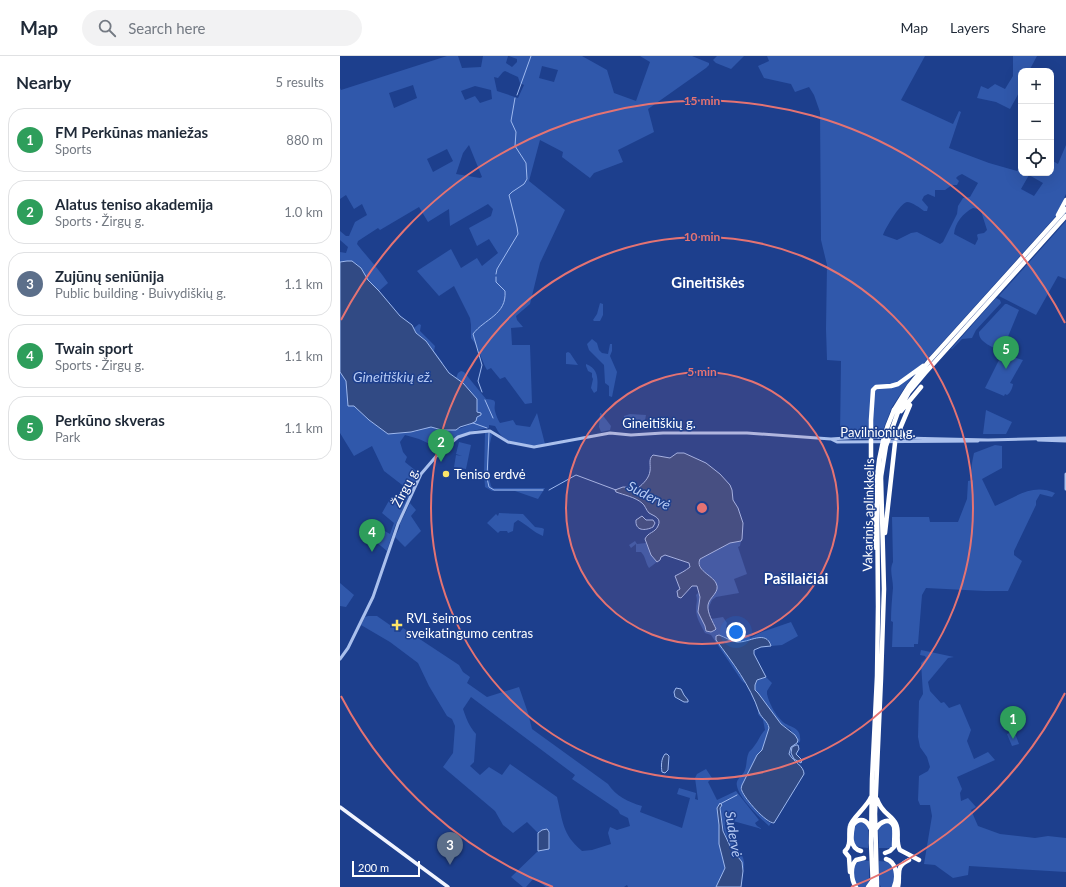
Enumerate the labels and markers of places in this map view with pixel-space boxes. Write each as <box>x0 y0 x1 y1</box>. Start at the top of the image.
pin: 5 <box>993 336 1019 369</box>
pin: 2 <box>428 429 454 462</box>
place label: Teniso erdvė <box>454 466 526 482</box>
marker: Teniso erdvė <box>441 469 451 479</box>
centre of rings <box>695 501 709 515</box>
pin: 4 <box>359 519 385 552</box>
place label: RVL šeimos sveikatingumo centras <box>406 610 534 641</box>
marker: RVL šeimos sveikatingumo centras <box>391 619 403 631</box>
pin: 1 <box>1000 706 1026 739</box>
pin: 3 <box>437 832 463 865</box>

